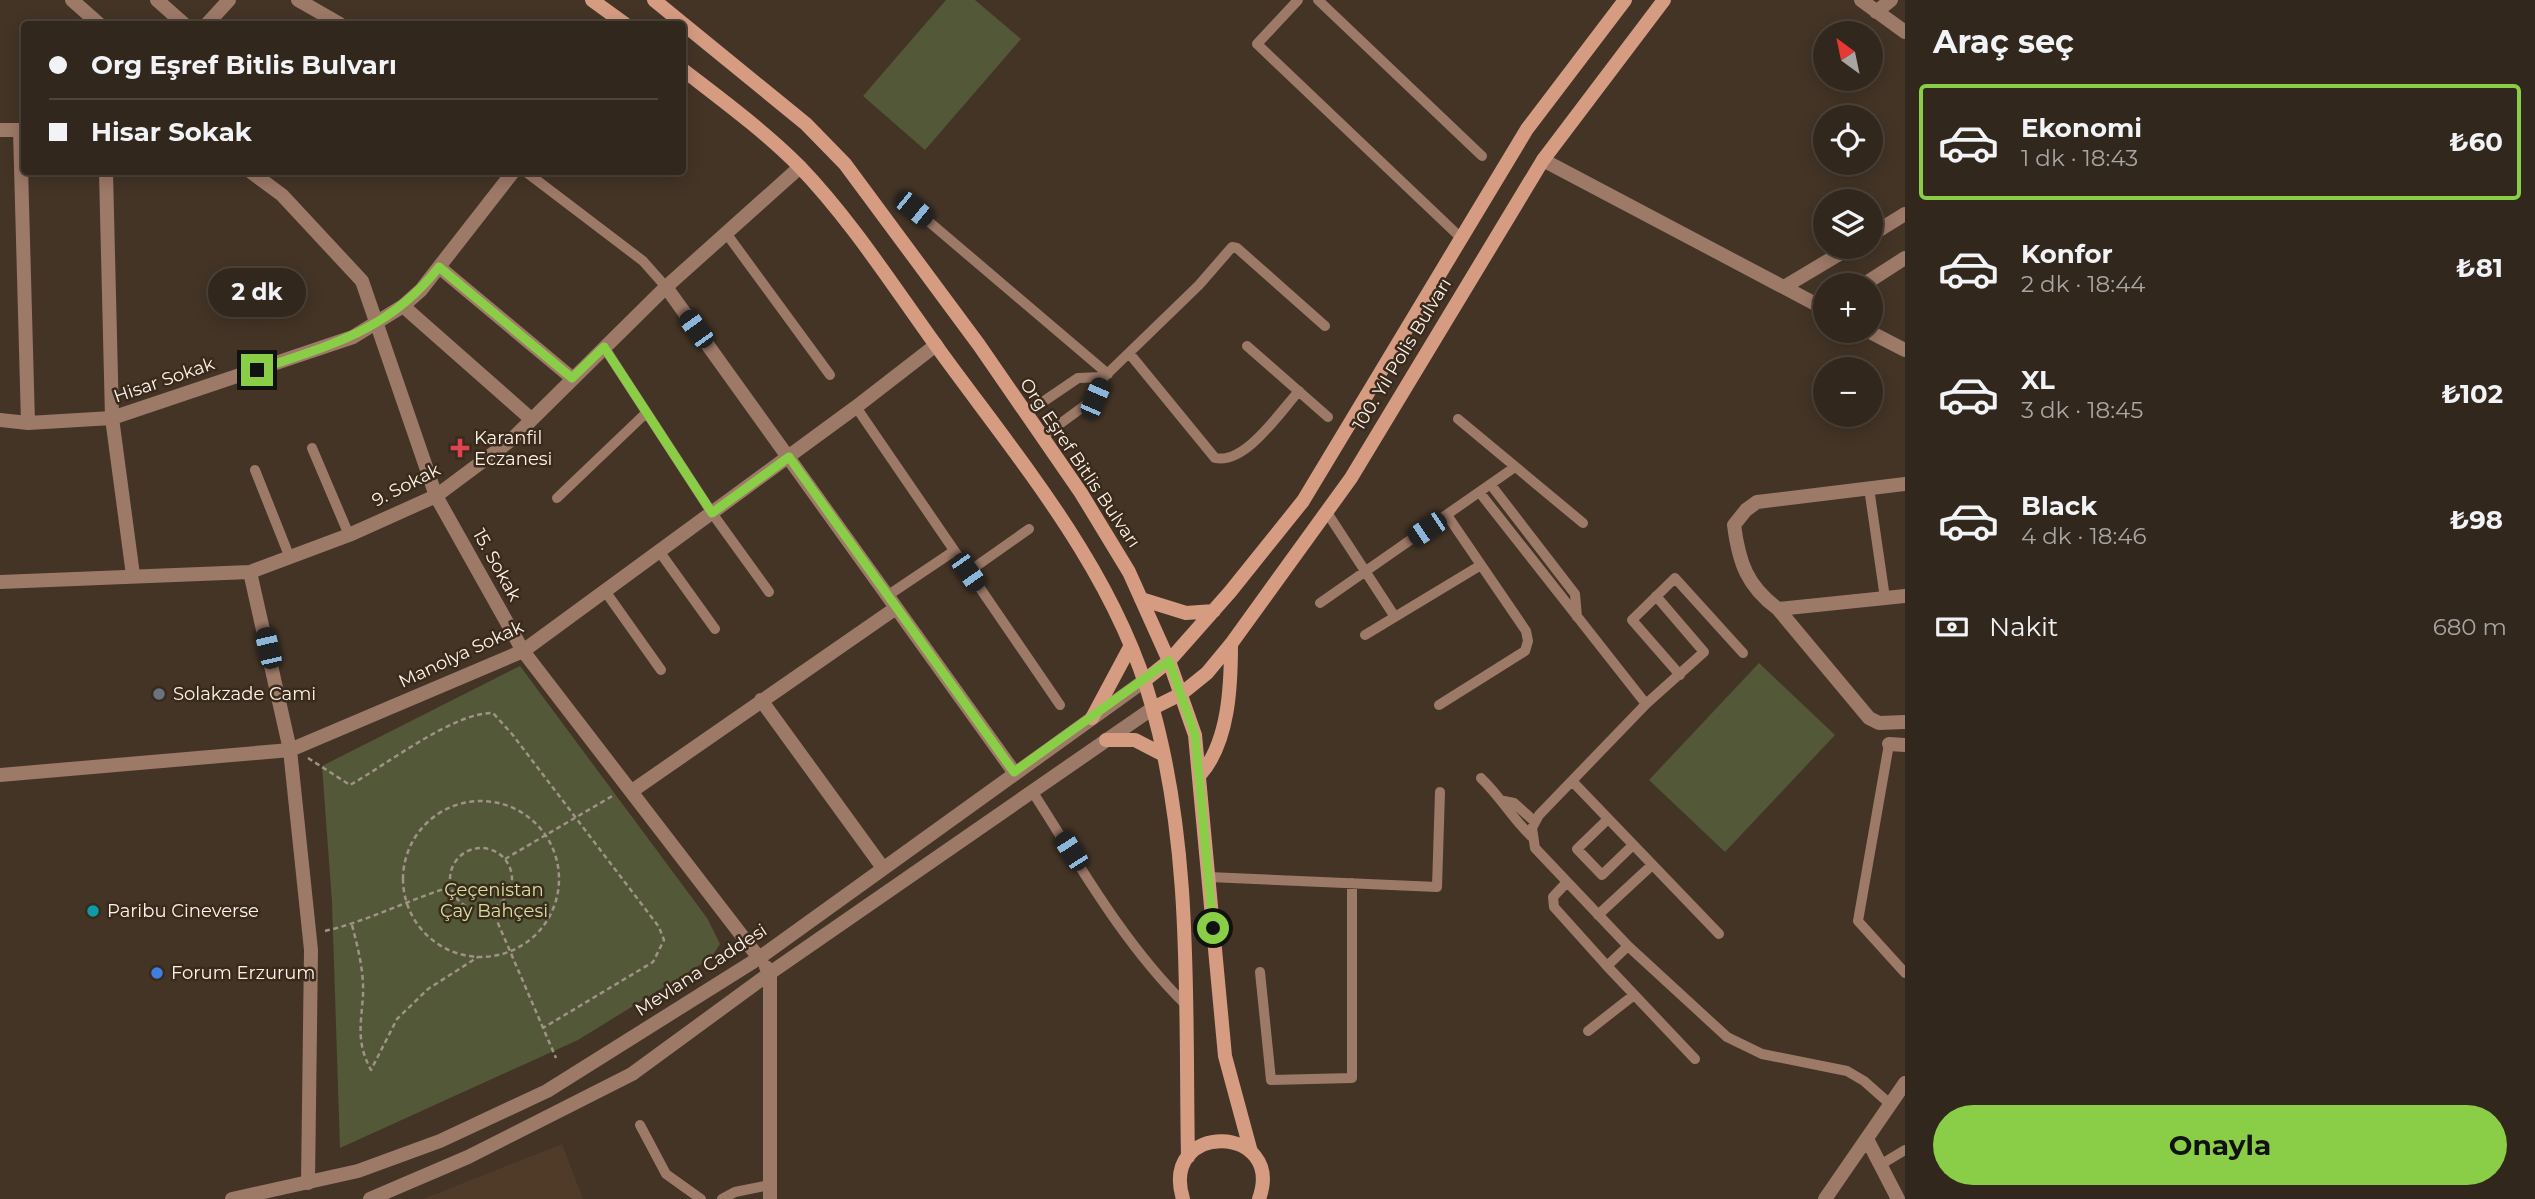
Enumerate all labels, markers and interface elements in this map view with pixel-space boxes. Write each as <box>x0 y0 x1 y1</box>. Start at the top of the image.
north arrow <box>1813 21 1883 91</box>
map controls <box>1813 21 1883 427</box>
text: Araç seç <box>1933 22 2074 61</box>
text: Org Eşref Bitlis Bulvarı <box>91 49 397 81</box>
button: locate <box>1813 105 1883 175</box>
icon: car <box>1937 111 2000 174</box>
text: Ekonomi <box>2021 112 2142 144</box>
text: Hisar Sokak <box>91 116 252 148</box>
text: ₺60 <box>2449 126 2503 158</box>
text: 1 dk · 18:43 <box>2021 144 2138 172</box>
car <box>892 188 937 230</box>
button: layers <box>1813 189 1883 259</box>
icon: car <box>1937 237 2000 300</box>
text: Konfor <box>2021 238 2113 270</box>
text: ₺81 <box>2456 252 2503 284</box>
callout: 2 dk <box>208 268 306 318</box>
text: 2 dk · 18:44 <box>2021 270 2146 298</box>
button: + <box>1813 273 1883 343</box>
street label: 100. Yıl Polis Bulvarı <box>1348 274 1456 434</box>
text: 2 dk <box>231 278 283 306</box>
car <box>676 306 717 352</box>
street label: Hisar Sokak <box>111 352 218 408</box>
route end <box>241 354 273 386</box>
button: − <box>1813 357 1883 427</box>
icon: car <box>1937 363 2000 426</box>
text: XL <box>2021 364 2055 396</box>
street label: Org Eşref Bitlis Bulvarı <box>1015 374 1145 552</box>
car <box>1078 375 1113 421</box>
text: ₺102 <box>2441 378 2503 410</box>
text: 3 dk · 18:45 <box>2021 396 2143 424</box>
place label: Karanfil Eczanesi <box>474 427 552 470</box>
marker: Karanfil Eczanesi <box>452 440 468 456</box>
street label: 9. Sokak <box>368 458 444 512</box>
icon: car <box>1937 489 2000 552</box>
text: Black <box>2021 490 2097 522</box>
text: ₺98 <box>2450 504 2503 536</box>
car <box>1404 509 1451 549</box>
text: 4 dk · 18:46 <box>2021 522 2147 550</box>
street label: 15. Sokak <box>468 525 526 605</box>
car <box>948 549 989 595</box>
icon: cash <box>1933 608 1971 646</box>
text: Nakit <box>1989 611 2058 643</box>
text: 680 m <box>2433 613 2507 641</box>
street label: Manolya Sokak <box>395 615 527 693</box>
car <box>254 625 283 671</box>
place label: Solakzade Cami <box>173 683 316 705</box>
marker: Solakzade Cami <box>151 686 167 702</box>
car <box>1051 828 1092 874</box>
park label: Çeçenistan Çay Bahçesi <box>440 879 548 922</box>
place label: Paribu Cineverse <box>107 900 259 922</box>
marker: Paribu Cineverse <box>85 903 101 919</box>
route start <box>1197 912 1229 944</box>
street label: Mevlana Caddesi <box>631 919 771 1021</box>
place label: Forum Erzurum <box>171 962 315 984</box>
marker: Forum Erzurum <box>149 965 165 981</box>
button: Onayla <box>1933 1105 2507 1185</box>

